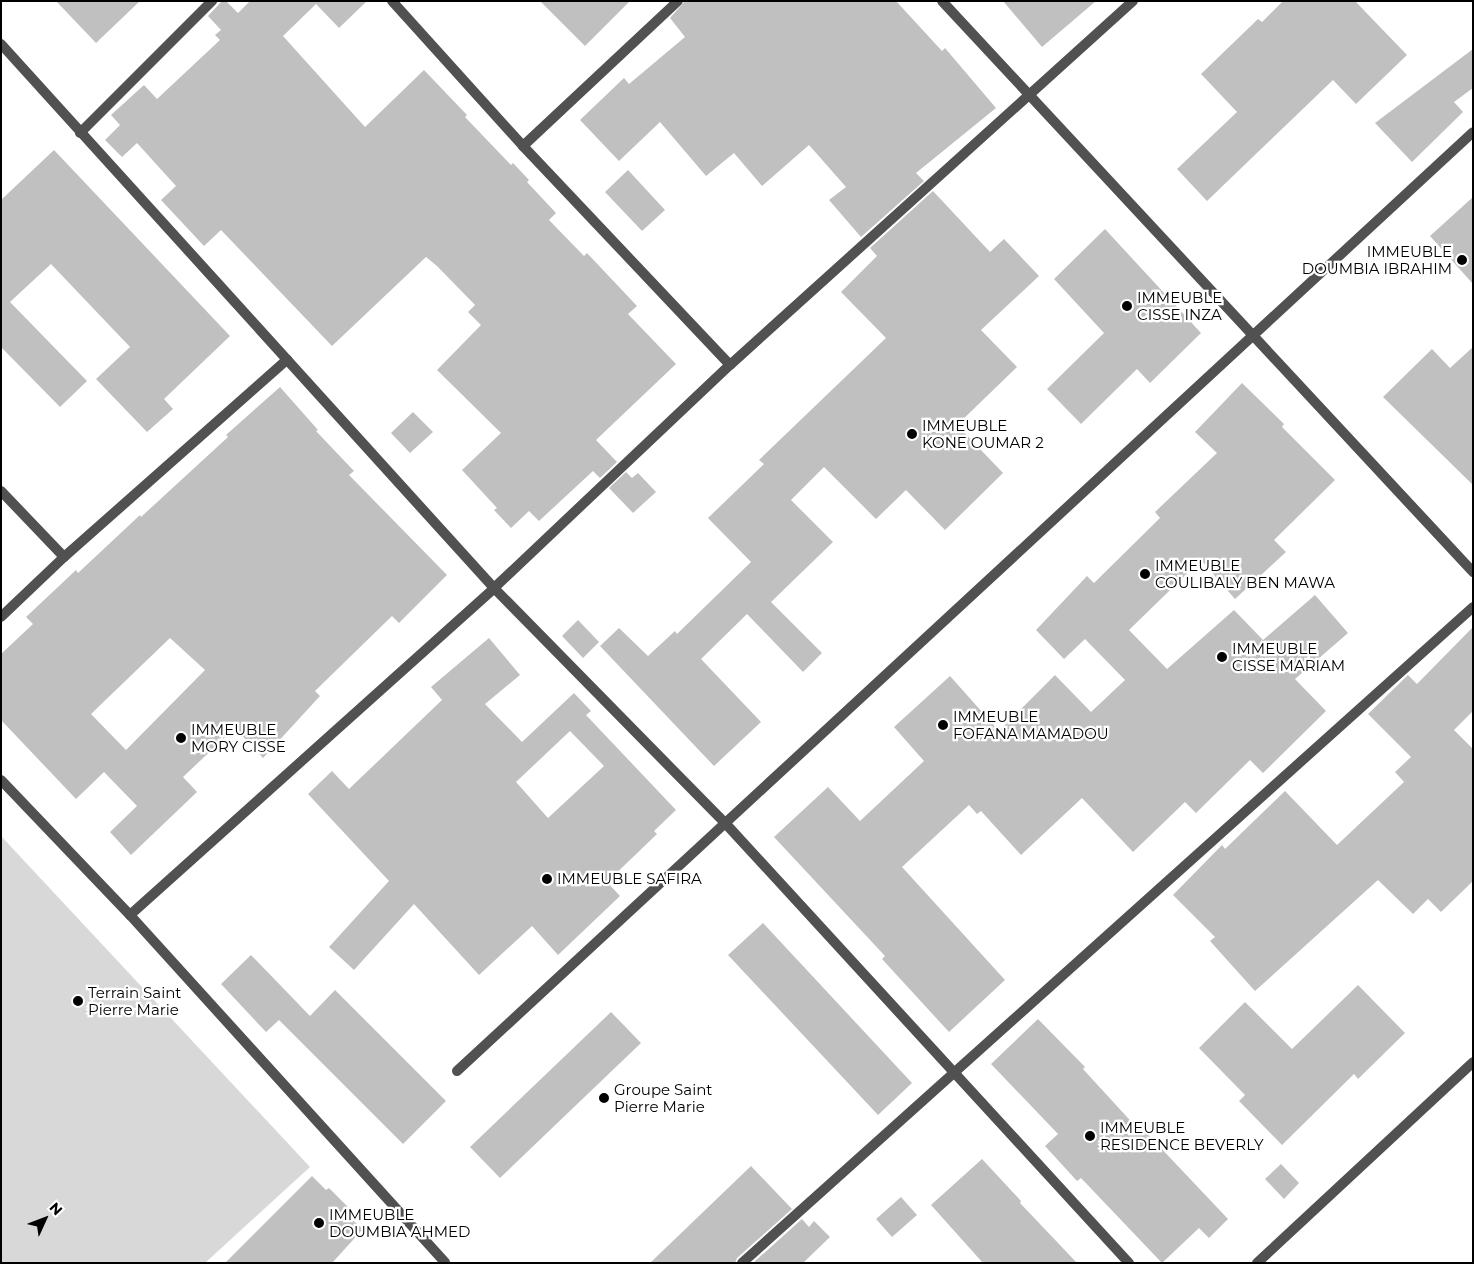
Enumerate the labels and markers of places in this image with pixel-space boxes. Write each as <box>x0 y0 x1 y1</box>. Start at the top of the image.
place label: IMMEUBLE DOUMBIA IBRAHIM <box>1302 242 1452 277</box>
marker: IMMEUBLE DOUMBIA IBRAHIM <box>1456 254 1468 266</box>
place label: IMMEUBLE CISSE INZA <box>1137 288 1222 323</box>
marker: IMMEUBLE CISSE INZA <box>1121 300 1133 312</box>
place label: IMMEUBLE KONE OUMAR 2 <box>922 416 1044 451</box>
marker: IMMEUBLE KONE OUMAR 2 <box>906 428 918 440</box>
place label: IMMEUBLE COULIBALY BEN MAWA <box>1155 556 1335 591</box>
marker: IMMEUBLE COULIBALY BEN MAWA <box>1139 568 1151 580</box>
place label: IMMEUBLE CISSE MARIAM <box>1232 639 1345 674</box>
marker: IMMEUBLE CISSE MARIAM <box>1216 651 1228 663</box>
place label: IMMEUBLE FOFANA MAMADOU <box>953 707 1109 742</box>
marker: IMMEUBLE FOFANA MAMADOU <box>937 719 949 731</box>
place label: IMMEUBLE MORY CISSE <box>191 720 286 755</box>
marker: IMMEUBLE MORY CISSE <box>175 732 187 744</box>
place label: IMMEUBLE SAFIRA <box>557 870 702 888</box>
marker: IMMEUBLE SAFIRA <box>541 873 553 885</box>
place label: Terrain Saint Pierre Marie <box>88 983 181 1018</box>
marker: Terrain Saint Pierre Marie <box>72 995 84 1007</box>
place label: Groupe Saint Pierre Marie <box>614 1080 712 1115</box>
marker: Groupe Saint Pierre Marie <box>598 1092 610 1104</box>
place label: IMMEUBLE RESIDENCE BEVERLY <box>1100 1118 1263 1153</box>
marker: IMMEUBLE RESIDENCE BEVERLY <box>1084 1130 1096 1142</box>
place label: IMMEUBLE DOUMBIA AHMED <box>329 1205 470 1240</box>
marker: IMMEUBLE DOUMBIA AHMED <box>313 1217 325 1229</box>

